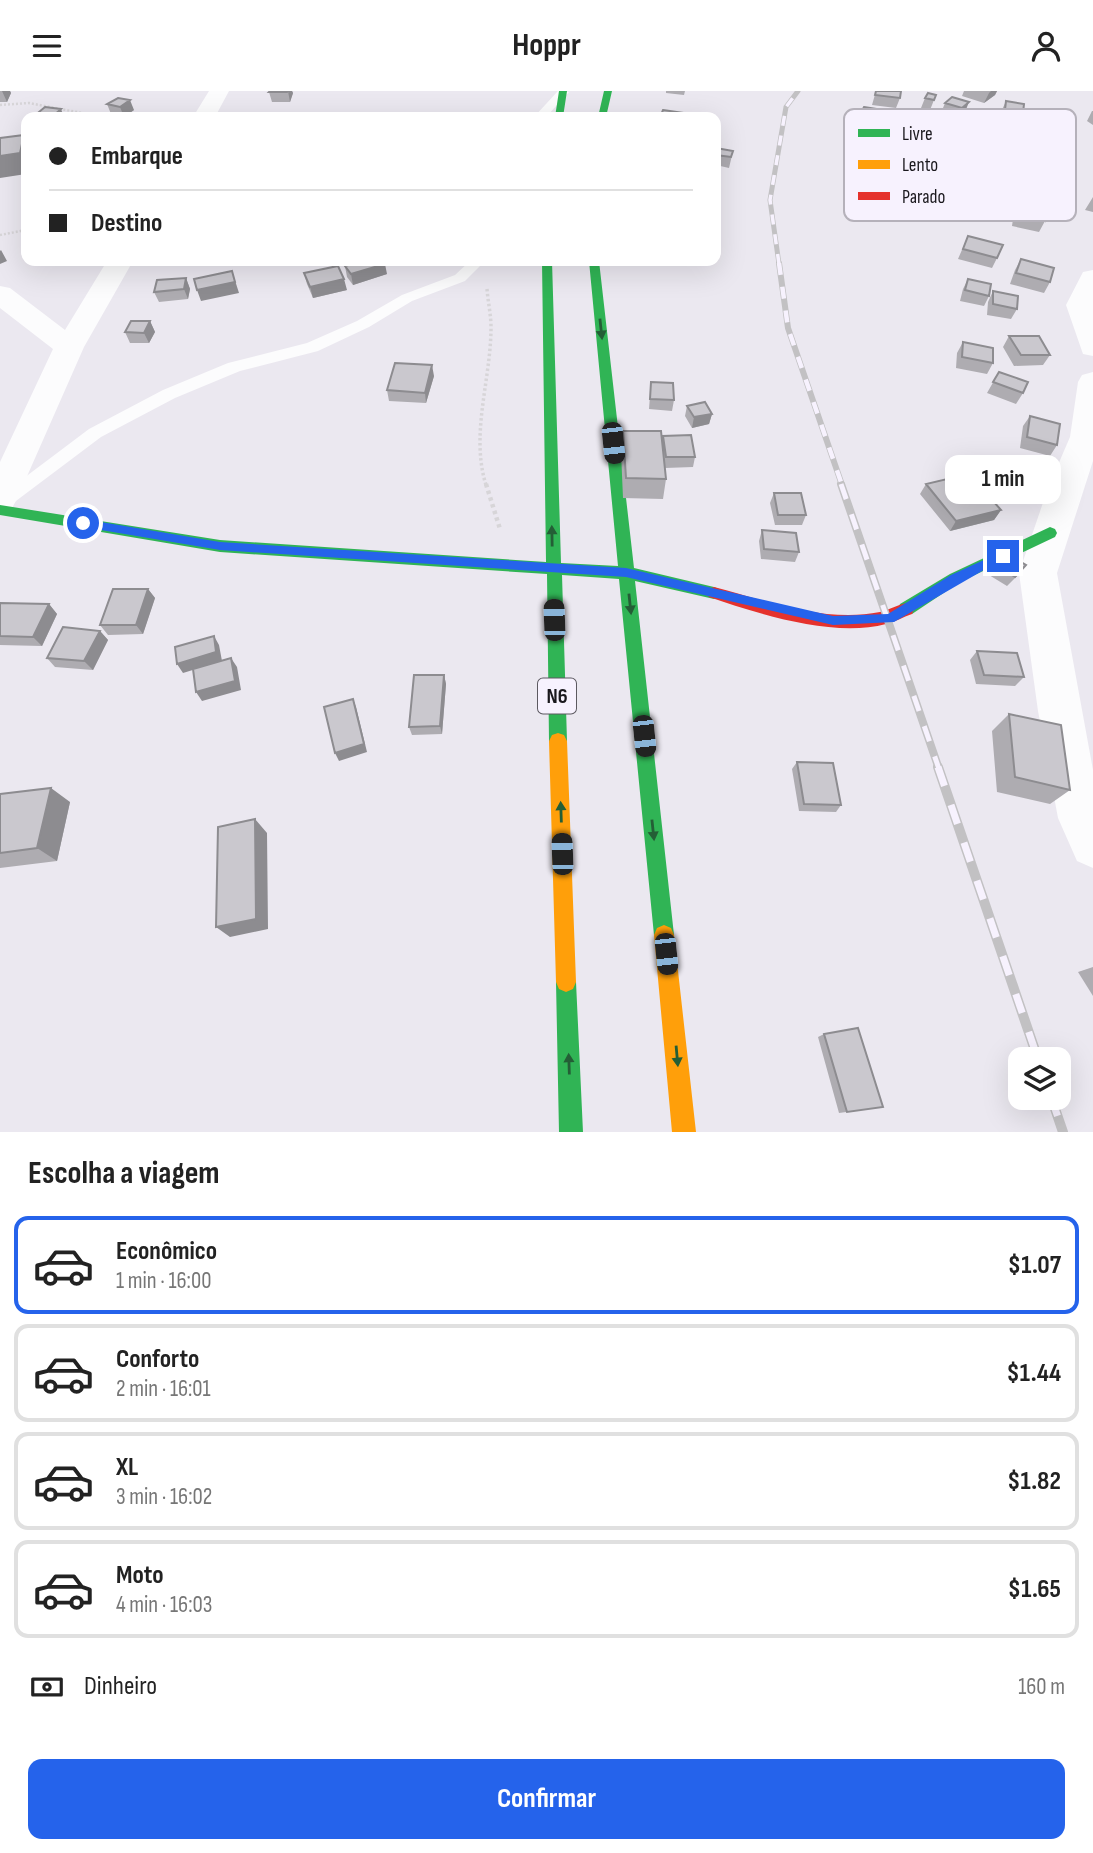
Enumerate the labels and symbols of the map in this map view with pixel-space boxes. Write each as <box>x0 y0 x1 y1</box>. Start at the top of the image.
legend <box>844 109 1076 221</box>
text: Livre <box>902 123 933 146</box>
text: Lento <box>902 154 938 177</box>
text: Parado <box>902 186 945 209</box>
one-way arrow <box>596 318 607 340</box>
car <box>601 421 626 465</box>
callout: 1 min <box>945 455 1061 503</box>
route start <box>67 507 99 539</box>
one-way arrow <box>546 524 557 546</box>
route end <box>987 540 1019 572</box>
one-way arrow <box>625 593 636 615</box>
car <box>543 599 566 641</box>
road number: N6 <box>538 679 576 713</box>
car <box>632 714 657 758</box>
one-way arrow <box>555 801 566 823</box>
one-way arrow <box>648 819 659 841</box>
car <box>551 833 574 875</box>
car <box>654 932 679 976</box>
one-way arrow <box>672 1045 683 1067</box>
one-way arrow <box>564 1053 575 1075</box>

